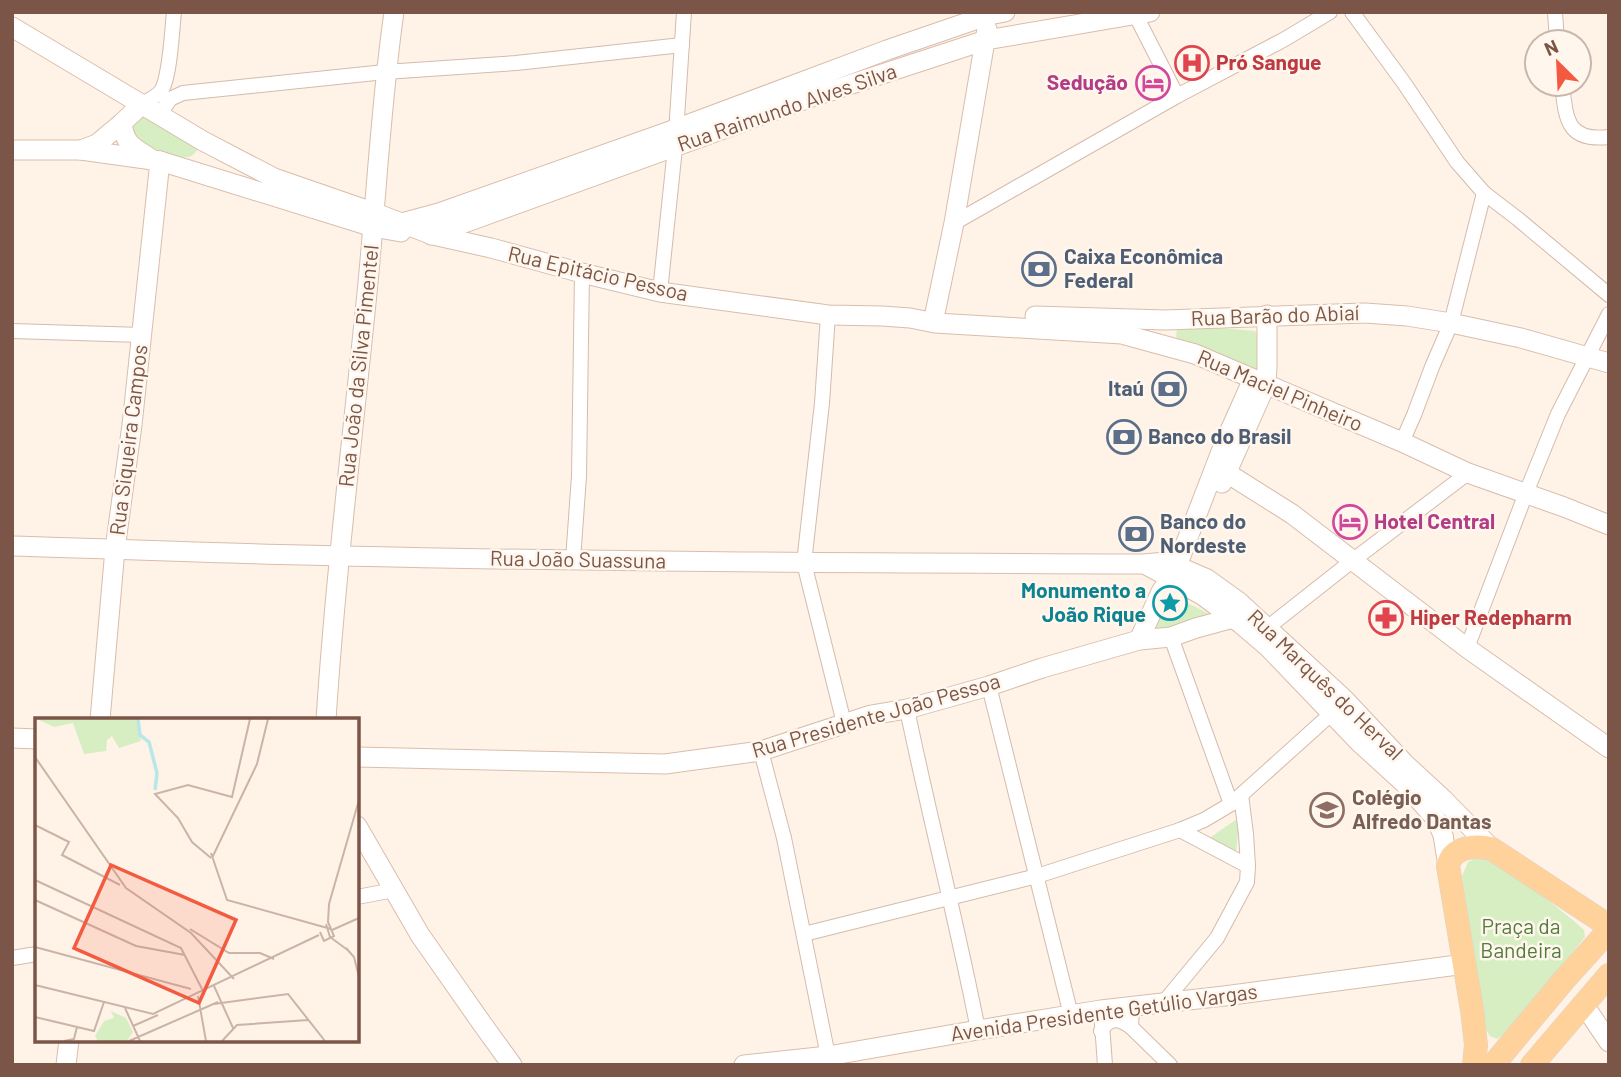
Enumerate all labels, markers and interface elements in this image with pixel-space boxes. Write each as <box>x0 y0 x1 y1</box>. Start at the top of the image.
north arrow <box>1523 28 1593 98</box>
text: N <box>1540 34 1561 60</box>
hospital icon: Pró Sangue <box>1173 44 1211 82</box>
place label: Pró Sangue <box>1216 49 1322 74</box>
street label: Rua Raimundo Alves Silva <box>674 57 899 156</box>
hotel icon: Sedução <box>1134 64 1172 102</box>
place label: Sedução <box>1047 69 1128 94</box>
street label: Rua Epitácio Pessoa <box>506 240 691 305</box>
place label: Caixa Econômica Federal <box>1064 243 1223 292</box>
street label: Rua João da Silva Pimentel <box>332 244 383 488</box>
bank icon: Caixa Econômica Federal <box>1020 250 1058 288</box>
street label: Rua Barão do Abiaí <box>1190 299 1360 330</box>
street label: Rua Siqueira Campos <box>103 343 152 537</box>
street label: Rua Maciel Pinheiro <box>1194 344 1367 436</box>
bank icon: Itaú <box>1150 370 1188 408</box>
place label: Itaú <box>1108 375 1144 400</box>
bank icon: Banco do Brasil <box>1105 418 1143 456</box>
place label: Banco do Brasil <box>1148 423 1291 448</box>
hotel icon: Hotel Central <box>1331 503 1369 541</box>
place label: Banco do Nordeste <box>1160 508 1246 557</box>
place label: Hotel Central <box>1374 508 1495 533</box>
bank icon: Banco do Nordeste <box>1117 515 1155 553</box>
street label: Rua João Suassuna <box>490 544 666 573</box>
place label: Monumento a João Rique <box>1021 577 1146 626</box>
place icon: Monumento a João Rique <box>1151 584 1189 622</box>
pharmacy icon: Hiper Redepharm <box>1367 599 1405 637</box>
street label: Rua Marquês do Herval <box>1243 603 1409 764</box>
place label: Hiper Redepharm <box>1410 604 1572 629</box>
street label: Rua Presidente João Pessoa <box>749 667 1003 762</box>
inset map <box>35 718 359 1042</box>
place label: Colégio Alfredo Dantas <box>1352 784 1491 833</box>
school or university icon: Colégio Alfredo Dantas <box>1308 791 1346 829</box>
park label: Praça da Bandeira <box>1480 913 1562 962</box>
street label: Avenida Presidente Getúlio Vargas <box>949 978 1259 1045</box>

